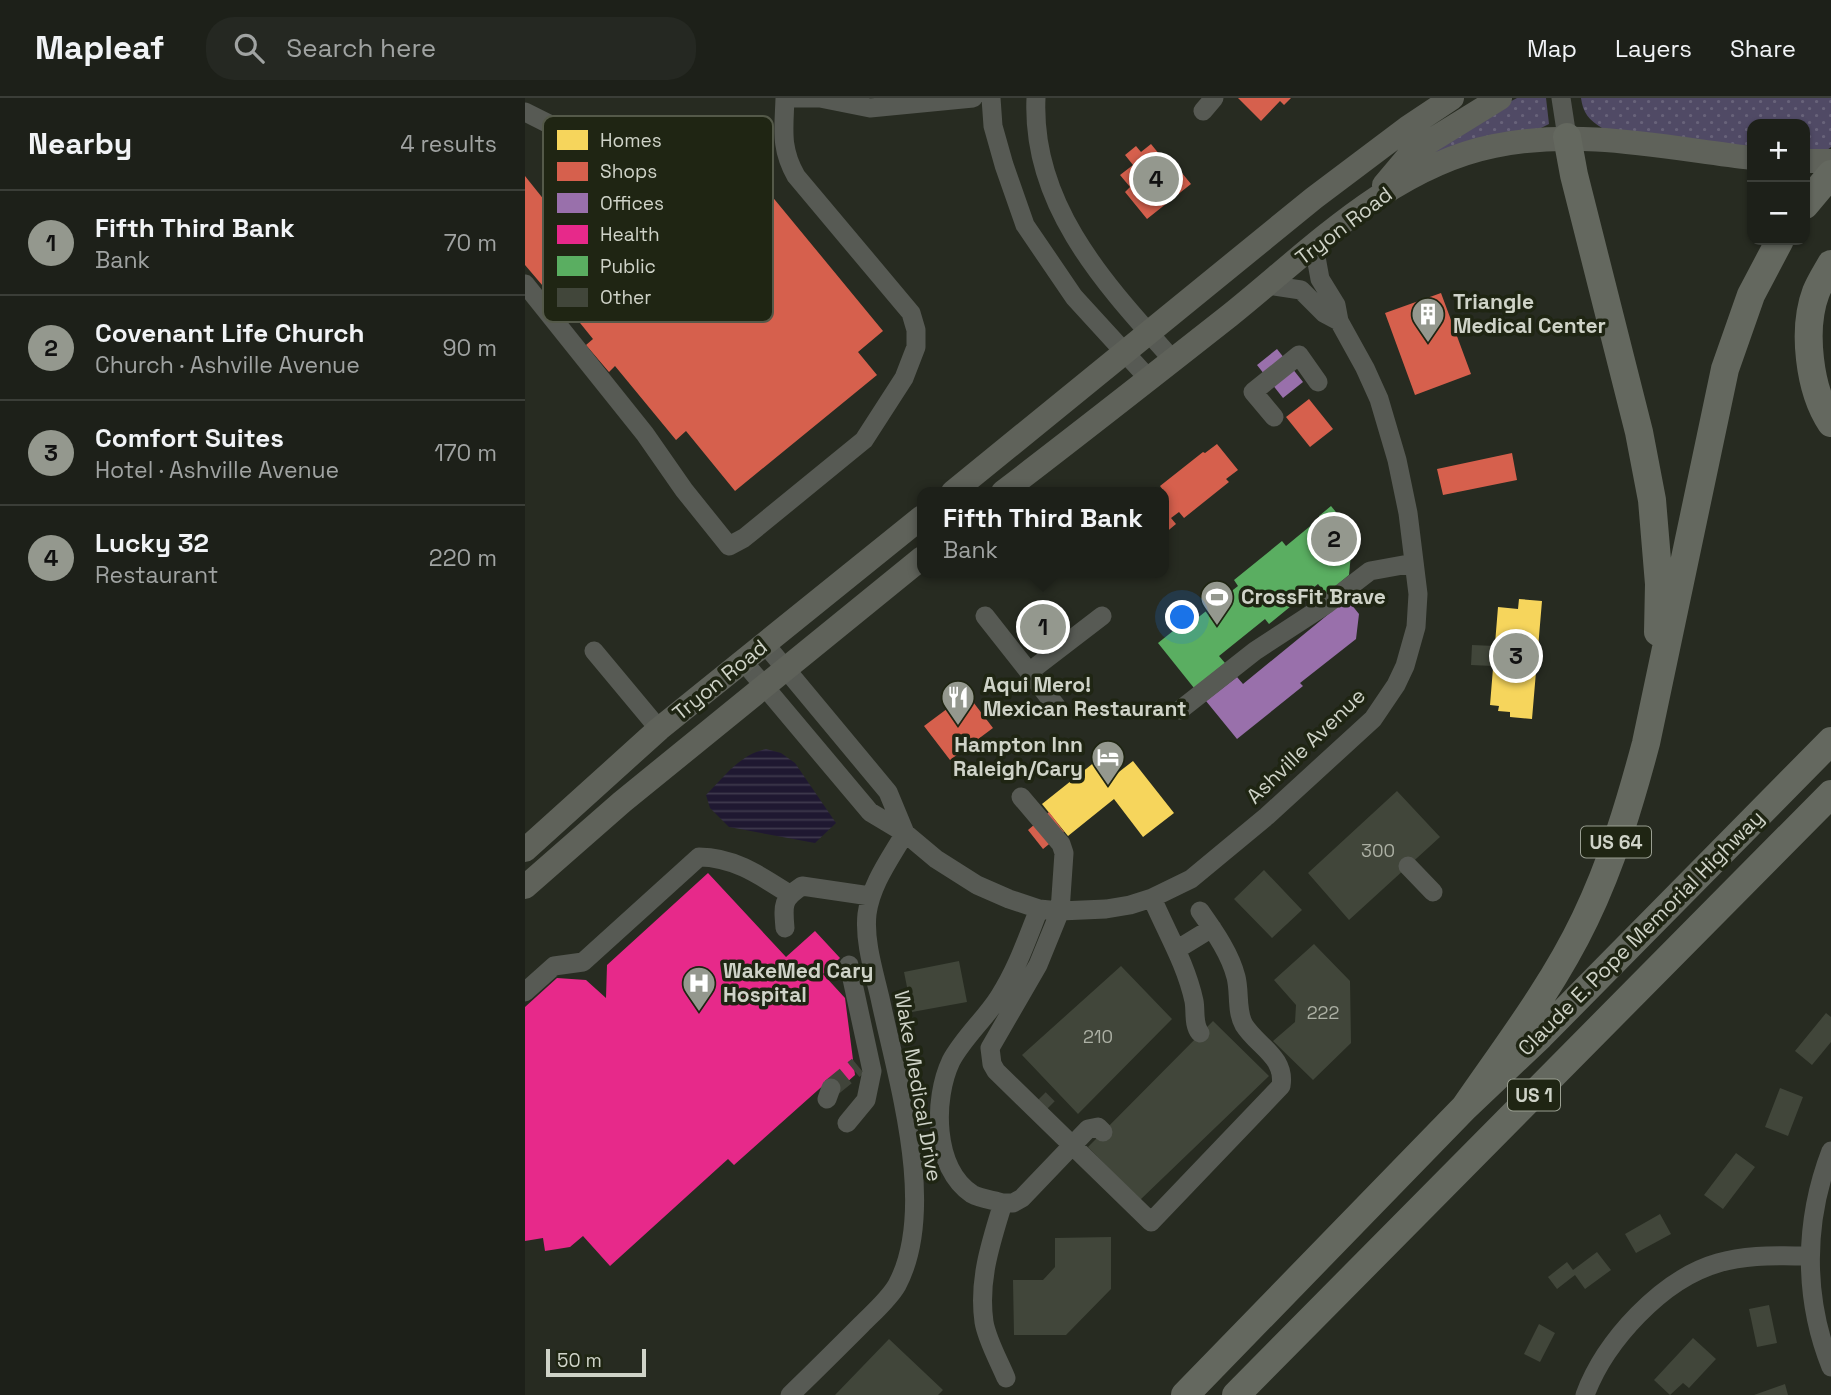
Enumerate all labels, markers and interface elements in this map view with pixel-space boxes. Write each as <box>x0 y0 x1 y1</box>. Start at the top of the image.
search box <box>206 17 696 80</box>
text: Mapleaf <box>35 27 164 69</box>
icon: search <box>230 29 268 67</box>
text: Search here <box>286 31 436 65</box>
text: Map <box>1527 33 1577 64</box>
text: Layers <box>1615 33 1692 64</box>
text: Share <box>1730 33 1796 64</box>
legend <box>543 116 773 322</box>
map controls <box>1747 119 1810 245</box>
button: + <box>1747 119 1810 182</box>
text: Nearby <box>28 124 132 163</box>
text: Homes <box>600 128 662 153</box>
text: 4 results <box>400 129 497 159</box>
pin: 4 <box>1133 153 1179 205</box>
text: Shops <box>600 159 657 184</box>
street label: Tryon Road <box>1290 180 1397 271</box>
button: − <box>1747 182 1810 245</box>
text: Offices <box>600 191 664 216</box>
text: Fifth Third Bank <box>95 211 295 245</box>
text: Health <box>600 222 660 247</box>
text: 1 <box>46 228 56 258</box>
text: 70 m <box>444 228 497 258</box>
text: Bank <box>95 245 150 275</box>
text: Public <box>600 254 656 279</box>
text: Other <box>600 285 652 310</box>
place label: Triangle Medical Center <box>1453 288 1606 339</box>
building icon: Triangle Medical Center <box>1409 295 1447 344</box>
text: Covenant Life Church <box>95 316 365 350</box>
text: 2 <box>44 333 58 363</box>
text: 90 m <box>442 333 497 363</box>
text: Church · Ashville Avenue <box>95 350 360 380</box>
text: Comfort Suites <box>95 421 284 455</box>
text: 3 <box>44 438 58 468</box>
text: 170 m <box>434 438 497 468</box>
text: Hotel · Ashville Avenue <box>95 455 339 485</box>
popup <box>917 487 1169 578</box>
text: Fifth Third Bank <box>943 501 1143 535</box>
pin: 2 <box>1311 513 1357 565</box>
text: Lucky 32 <box>95 526 209 560</box>
text: Bank <box>943 535 998 565</box>
text: 4 <box>44 543 58 573</box>
text: 220 m <box>429 543 497 573</box>
text: Restaurant <box>95 560 218 590</box>
sports icon: CrossFit Brave <box>1198 578 1236 627</box>
place label: CrossFit Brave <box>1241 583 1386 610</box>
your location <box>1165 600 1199 634</box>
pin: 1 <box>1020 601 1066 653</box>
pin: 3 <box>1493 630 1539 682</box>
street label: Tryon Road <box>667 633 773 726</box>
place label: Aqui Mero! Mexican Restaurant <box>983 671 1187 722</box>
restaurant icon: Aqui Mero! Mexican Restaurant <box>939 678 977 727</box>
street label: Ashville Avenue <box>1240 682 1371 809</box>
place label: Hampton Inn Raleigh/Cary <box>953 731 1083 782</box>
hotel icon: Hampton Inn Raleigh/Cary <box>1089 738 1127 787</box>
street label: Claude E. Pope Memorial Highway <box>1512 804 1769 1061</box>
road number: US 64 <box>1581 827 1651 858</box>
house number: 300 <box>1361 839 1395 862</box>
place label: WakeMed Cary Hospital <box>723 957 874 1008</box>
hospital icon: WakeMed Cary Hospital <box>680 964 718 1013</box>
street label: Wake Medical Drive <box>888 988 949 1184</box>
house number: 222 <box>1307 1001 1339 1024</box>
house number: 210 <box>1083 1025 1113 1048</box>
road number: US 1 <box>1508 1079 1560 1110</box>
scale bar <box>546 1346 646 1378</box>
text: 50 m <box>557 1348 602 1373</box>

